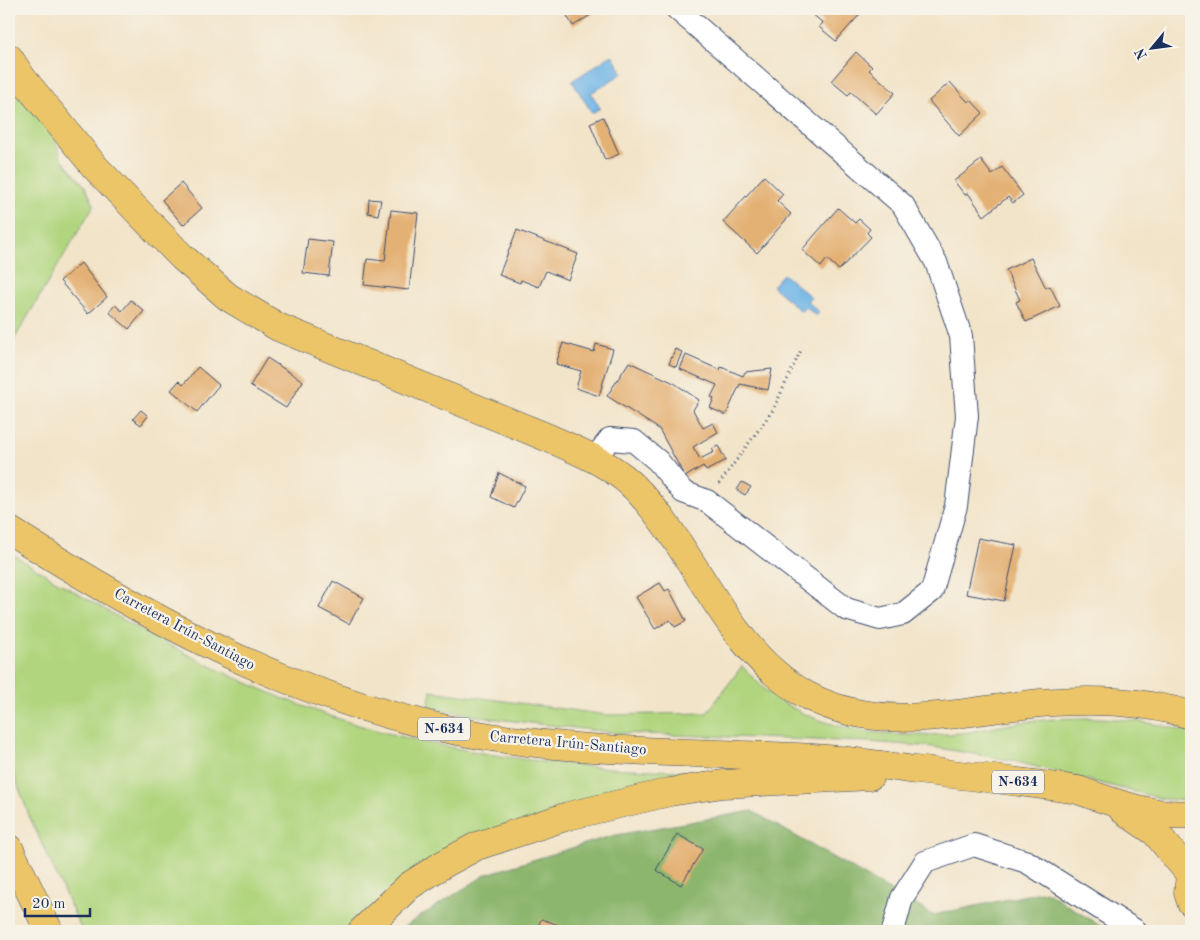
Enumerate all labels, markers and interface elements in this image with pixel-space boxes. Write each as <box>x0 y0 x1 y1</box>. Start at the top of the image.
north arrow <box>1128 22 1178 72</box>
text: N <box>1133 45 1150 62</box>
street label: Carretera Irún-Santiago <box>111 586 257 674</box>
road number: N-634 <box>418 718 470 741</box>
street label: Carretera Irún-Santiago <box>489 730 647 758</box>
road number: N-634 <box>992 770 1044 794</box>
scale bar <box>25 885 90 917</box>
text: 20 m <box>32 897 66 912</box>

